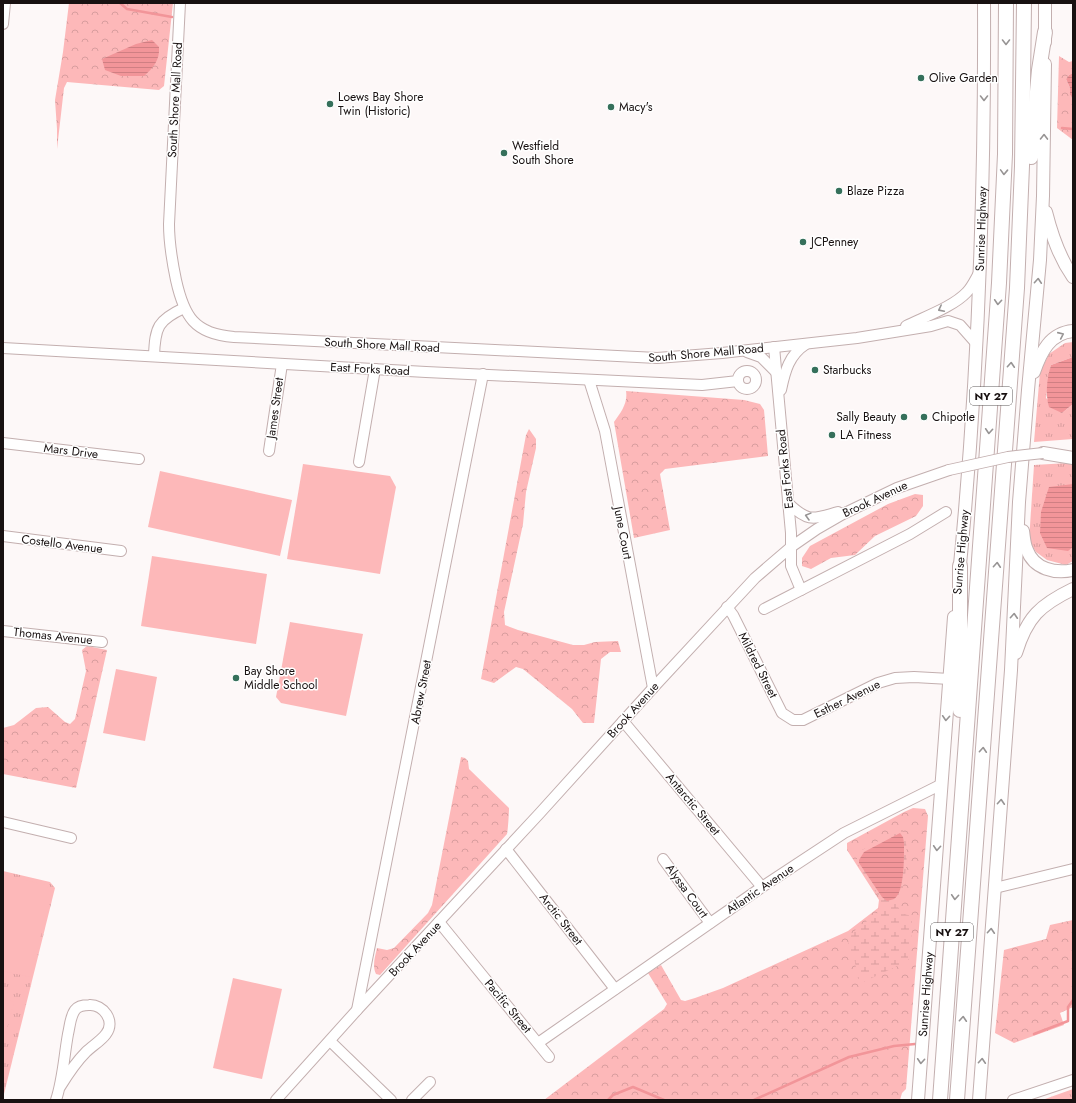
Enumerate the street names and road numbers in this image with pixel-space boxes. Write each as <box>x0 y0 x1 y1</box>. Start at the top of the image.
street label: South Shore Mall Road <box>163 42 187 158</box>
street label: Sunrise Highway <box>971 185 991 272</box>
street label: South Shore Mall Road <box>324 333 440 357</box>
street label: South Shore Mall Road <box>648 339 764 367</box>
street label: East Forks Road <box>330 358 410 380</box>
street label: James Street <box>262 376 288 442</box>
road number: NY 27 <box>970 387 1012 405</box>
street label: East Forks Road <box>772 428 798 510</box>
street label: Mars Drive <box>43 439 99 463</box>
street label: Brook Avenue <box>839 476 911 522</box>
street label: June Court <box>609 503 637 561</box>
street label: Sunrise Highway <box>948 508 974 595</box>
street label: Costello Avenue <box>20 530 104 558</box>
street label: Thomas Avenue <box>13 623 93 649</box>
street label: Mildred Street <box>734 629 782 701</box>
street label: Abrew Street <box>406 658 436 726</box>
street label: Esther Avenue <box>811 675 883 723</box>
street label: Brook Avenue <box>603 678 663 742</box>
street label: Antarctic Street <box>662 769 725 839</box>
street label: Alyssa Court <box>661 860 713 922</box>
street label: Atlantic Avenue <box>722 860 798 918</box>
street label: Arctic Street <box>535 889 587 949</box>
street label: Brook Avenue <box>385 917 445 981</box>
road number: NY 27 <box>931 923 973 941</box>
street label: Sunrise Highway <box>914 950 938 1037</box>
street label: Pacific Street <box>480 975 536 1037</box>

